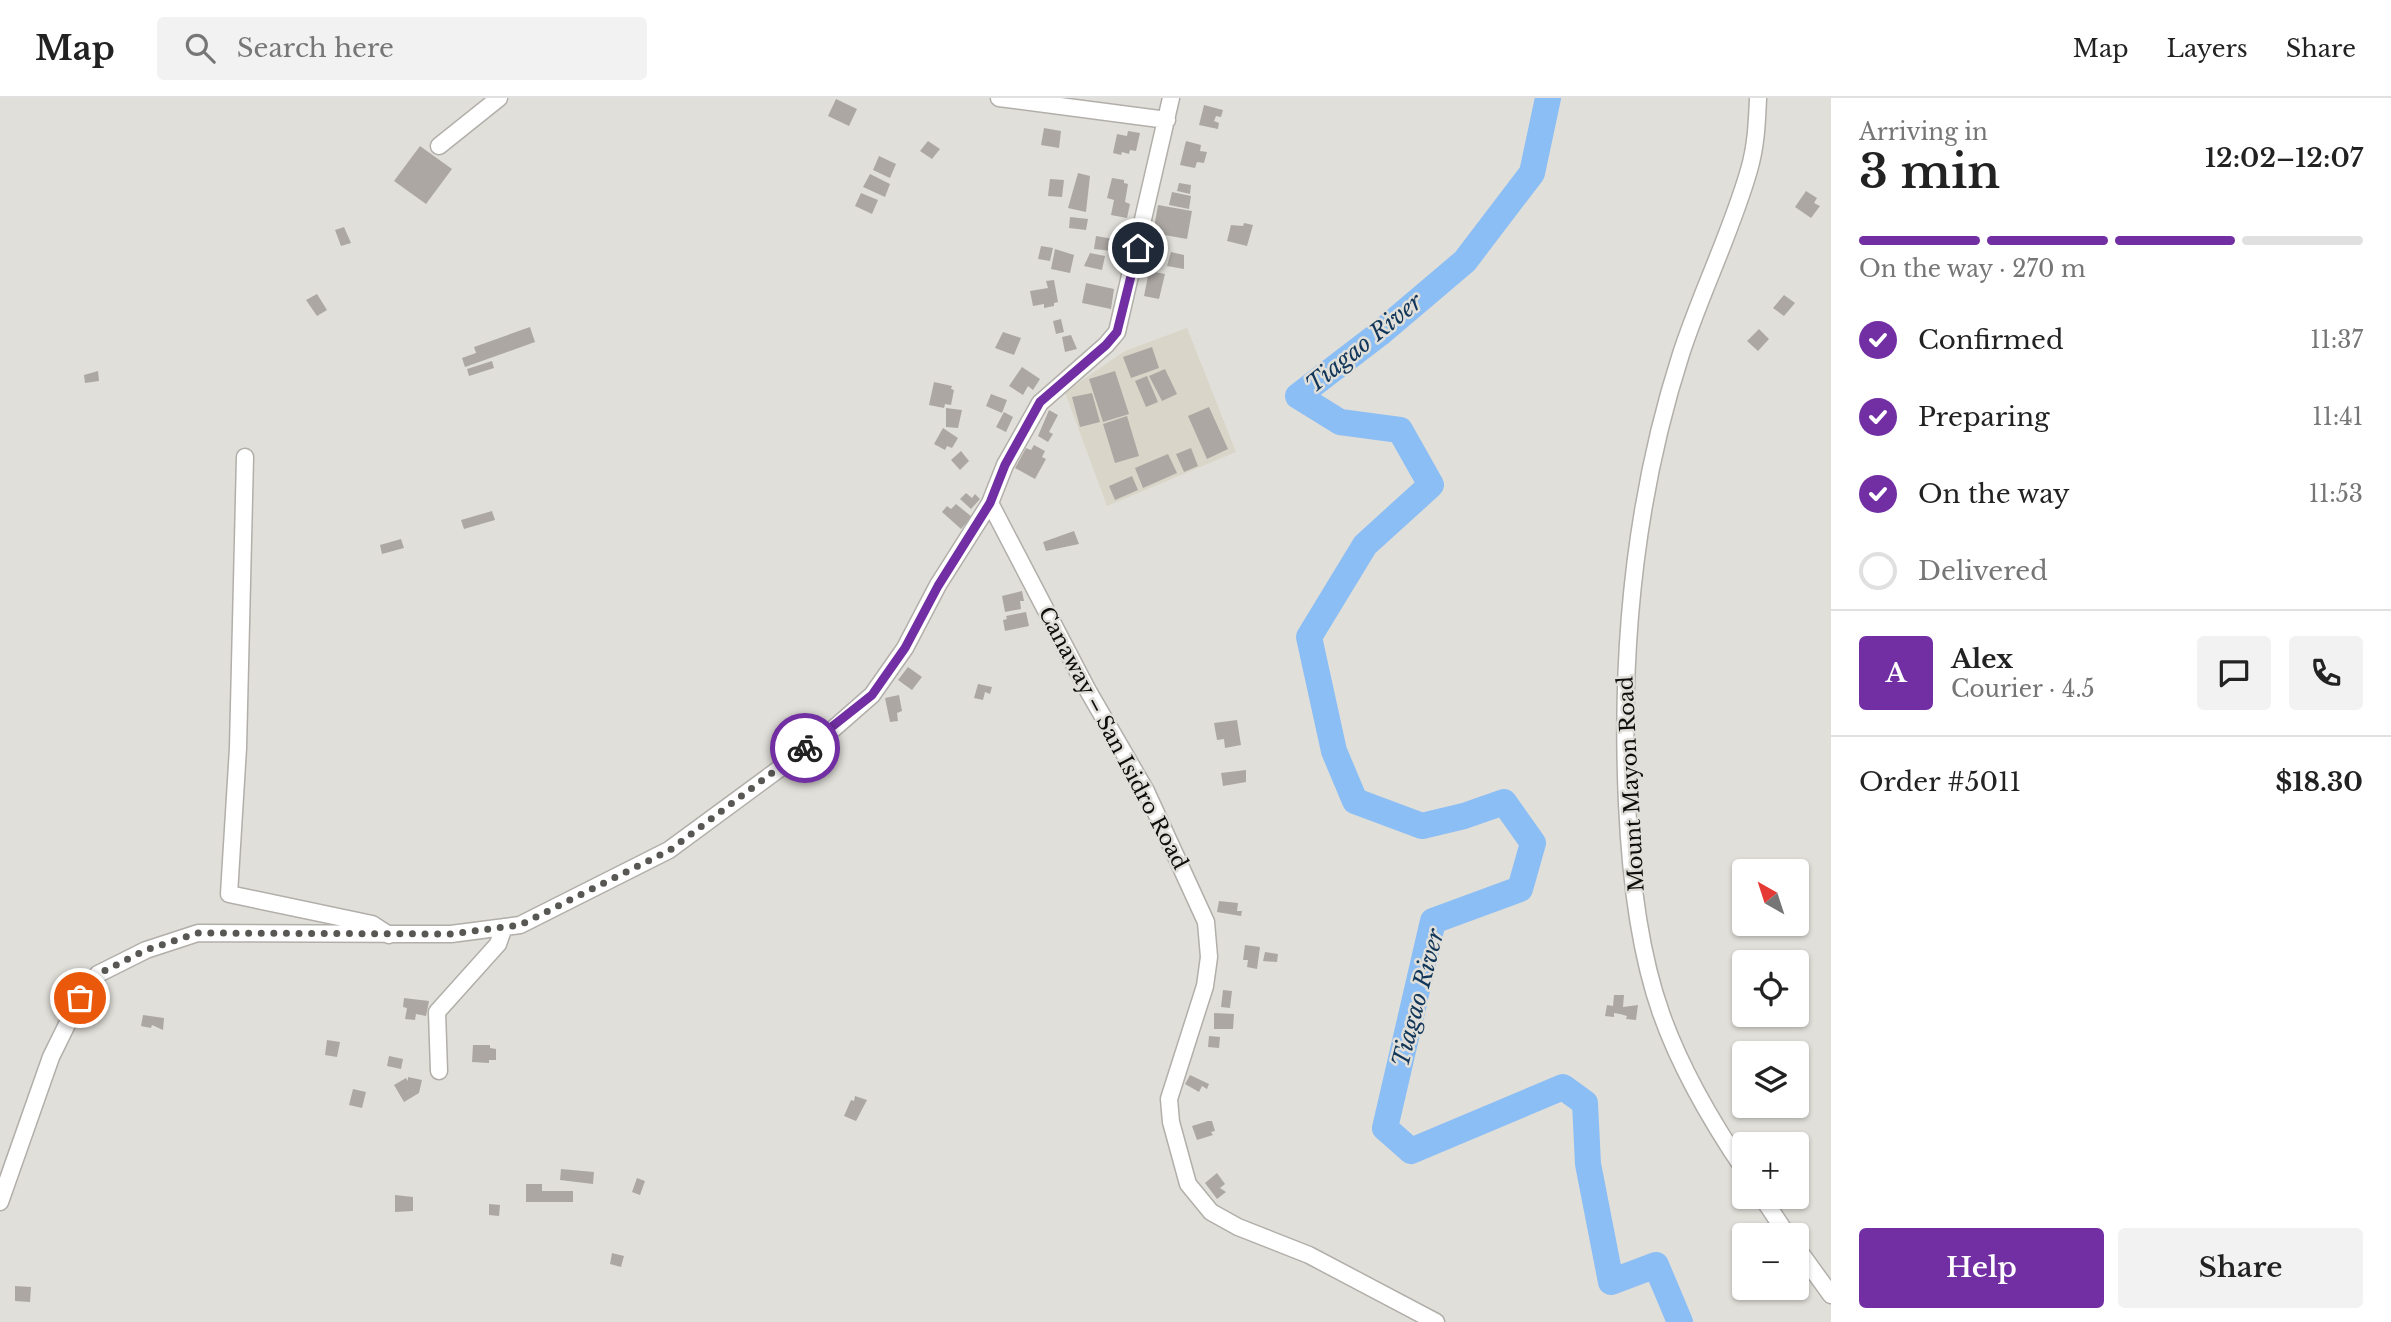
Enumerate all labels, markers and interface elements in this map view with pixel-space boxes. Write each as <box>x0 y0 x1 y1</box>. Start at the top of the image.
search box <box>157 17 647 80</box>
text: Map <box>35 28 115 69</box>
icon: search <box>181 29 219 67</box>
text: Search here <box>237 32 394 64</box>
text: Map <box>2073 34 2129 63</box>
text: Layers <box>2167 34 2248 63</box>
text: Share <box>2286 34 2356 63</box>
text: Arriving in <box>1859 118 1988 146</box>
text: 12:02–12:07 <box>2205 142 2363 174</box>
text: 3 min <box>1859 143 2000 200</box>
pin <box>1108 218 1168 278</box>
icon: home <box>1119 229 1157 267</box>
text: On the way · 270 m <box>1859 255 2086 283</box>
water label: Tiagao River <box>1300 287 1429 398</box>
icon: check <box>1859 321 1897 359</box>
text: Confirmed <box>1918 324 2063 356</box>
text: 11:37 <box>2310 326 2363 354</box>
icon: check <box>1859 398 1897 436</box>
text: Preparing <box>1918 401 2050 433</box>
text: 11:41 <box>2312 403 2363 431</box>
icon: check <box>1859 475 1897 513</box>
text: On the way <box>1918 478 2070 510</box>
text: 11:53 <box>2309 480 2363 508</box>
text: Delivered <box>1918 555 2048 587</box>
street label: Canaway – San Isidro Road <box>1033 602 1193 874</box>
button: chat <box>2197 636 2271 710</box>
button: phone <box>2289 636 2363 710</box>
text: Alex <box>1951 643 2013 675</box>
text: A <box>1885 657 1907 689</box>
text: Courier · 4.5 <box>1951 675 2095 703</box>
street label: Mount Mayon Road <box>1612 676 1650 892</box>
courier <box>770 713 840 783</box>
icon: bike <box>786 729 824 767</box>
text: Order #5011 <box>1859 766 2021 798</box>
text: $18.30 <box>2275 766 2363 798</box>
north arrow <box>1732 859 1810 936</box>
map controls <box>1732 859 1809 1300</box>
water label: Tiagao River <box>1386 925 1450 1070</box>
button: locate <box>1732 950 1809 1027</box>
pin <box>50 968 110 1028</box>
icon: bag <box>61 979 99 1017</box>
button: layers <box>1732 1041 1809 1118</box>
button: + <box>1732 1132 1809 1209</box>
button: − <box>1732 1223 1809 1300</box>
button: Help <box>1859 1228 2104 1308</box>
button: Share <box>2118 1228 2363 1308</box>

